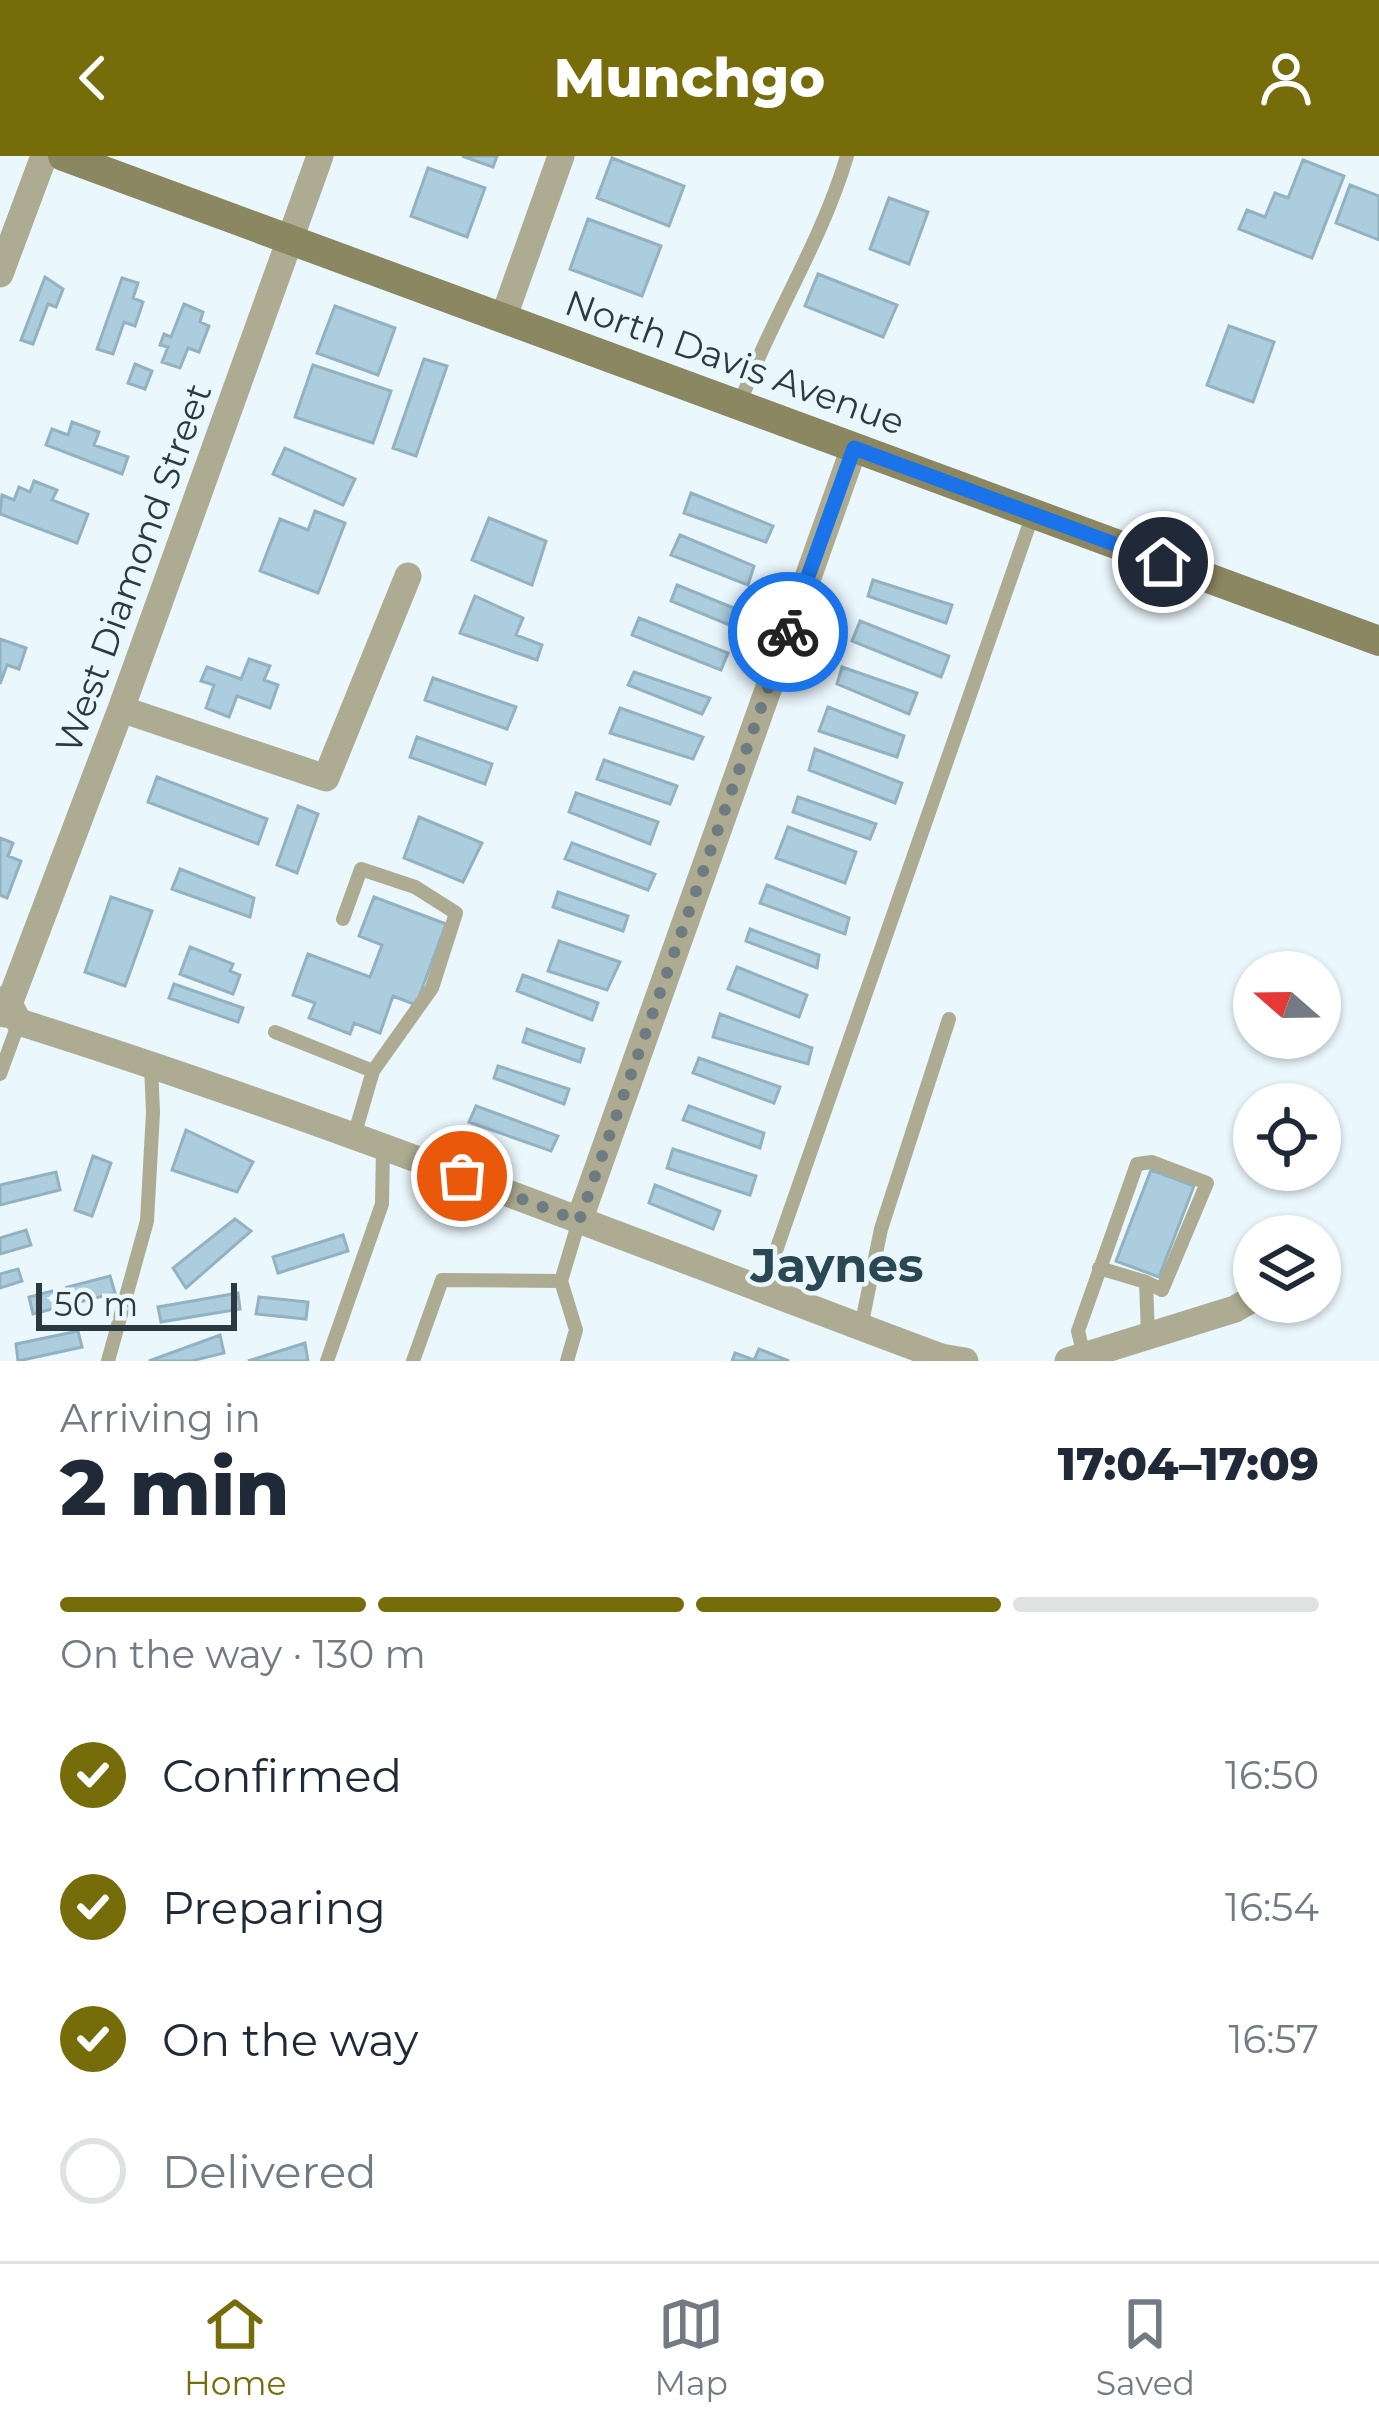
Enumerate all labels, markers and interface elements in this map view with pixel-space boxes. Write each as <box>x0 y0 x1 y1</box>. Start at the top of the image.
icon: back <box>60 45 126 111</box>
text: Munchgo <box>554 45 825 111</box>
icon: person <box>1253 45 1319 111</box>
street label: North Davis Avenue <box>559 280 911 444</box>
street label: West Diamond Street <box>46 377 220 759</box>
pin <box>1112 511 1214 613</box>
icon: home <box>1130 529 1196 595</box>
courier <box>728 572 848 692</box>
icon: bike <box>755 599 821 665</box>
north arrow <box>1233 951 1341 1059</box>
map controls <box>1233 951 1341 1323</box>
button: locate <box>1233 1083 1341 1191</box>
pin <box>411 1125 513 1227</box>
icon: bag <box>429 1143 495 1209</box>
button: layers <box>1233 1215 1341 1323</box>
district label: Jaynes <box>750 1236 924 1294</box>
scale bar <box>36 1277 237 1330</box>
text: 50 m <box>54 1284 138 1324</box>
text: Arriving in <box>60 1394 261 1442</box>
text: 17:04–17:09 <box>1058 1436 1319 1491</box>
text: 2 min <box>60 1439 290 1535</box>
text: On the way · 130 m <box>60 1630 426 1678</box>
icon: check <box>60 1742 126 1808</box>
text: Confirmed <box>162 1748 402 1803</box>
text: 16:50 <box>1225 1751 1319 1799</box>
icon: check <box>60 1874 126 1940</box>
text: Preparing <box>162 1880 386 1935</box>
text: 16:54 <box>1225 1883 1319 1931</box>
icon: check <box>60 2006 126 2072</box>
text: On the way <box>162 2012 418 2067</box>
text: 16:57 <box>1228 2015 1319 2063</box>
text: Delivered <box>162 2144 377 2199</box>
tab: Home <box>184 2291 286 2403</box>
tab: Map <box>654 2291 728 2403</box>
tab: Saved <box>1096 2291 1195 2403</box>

